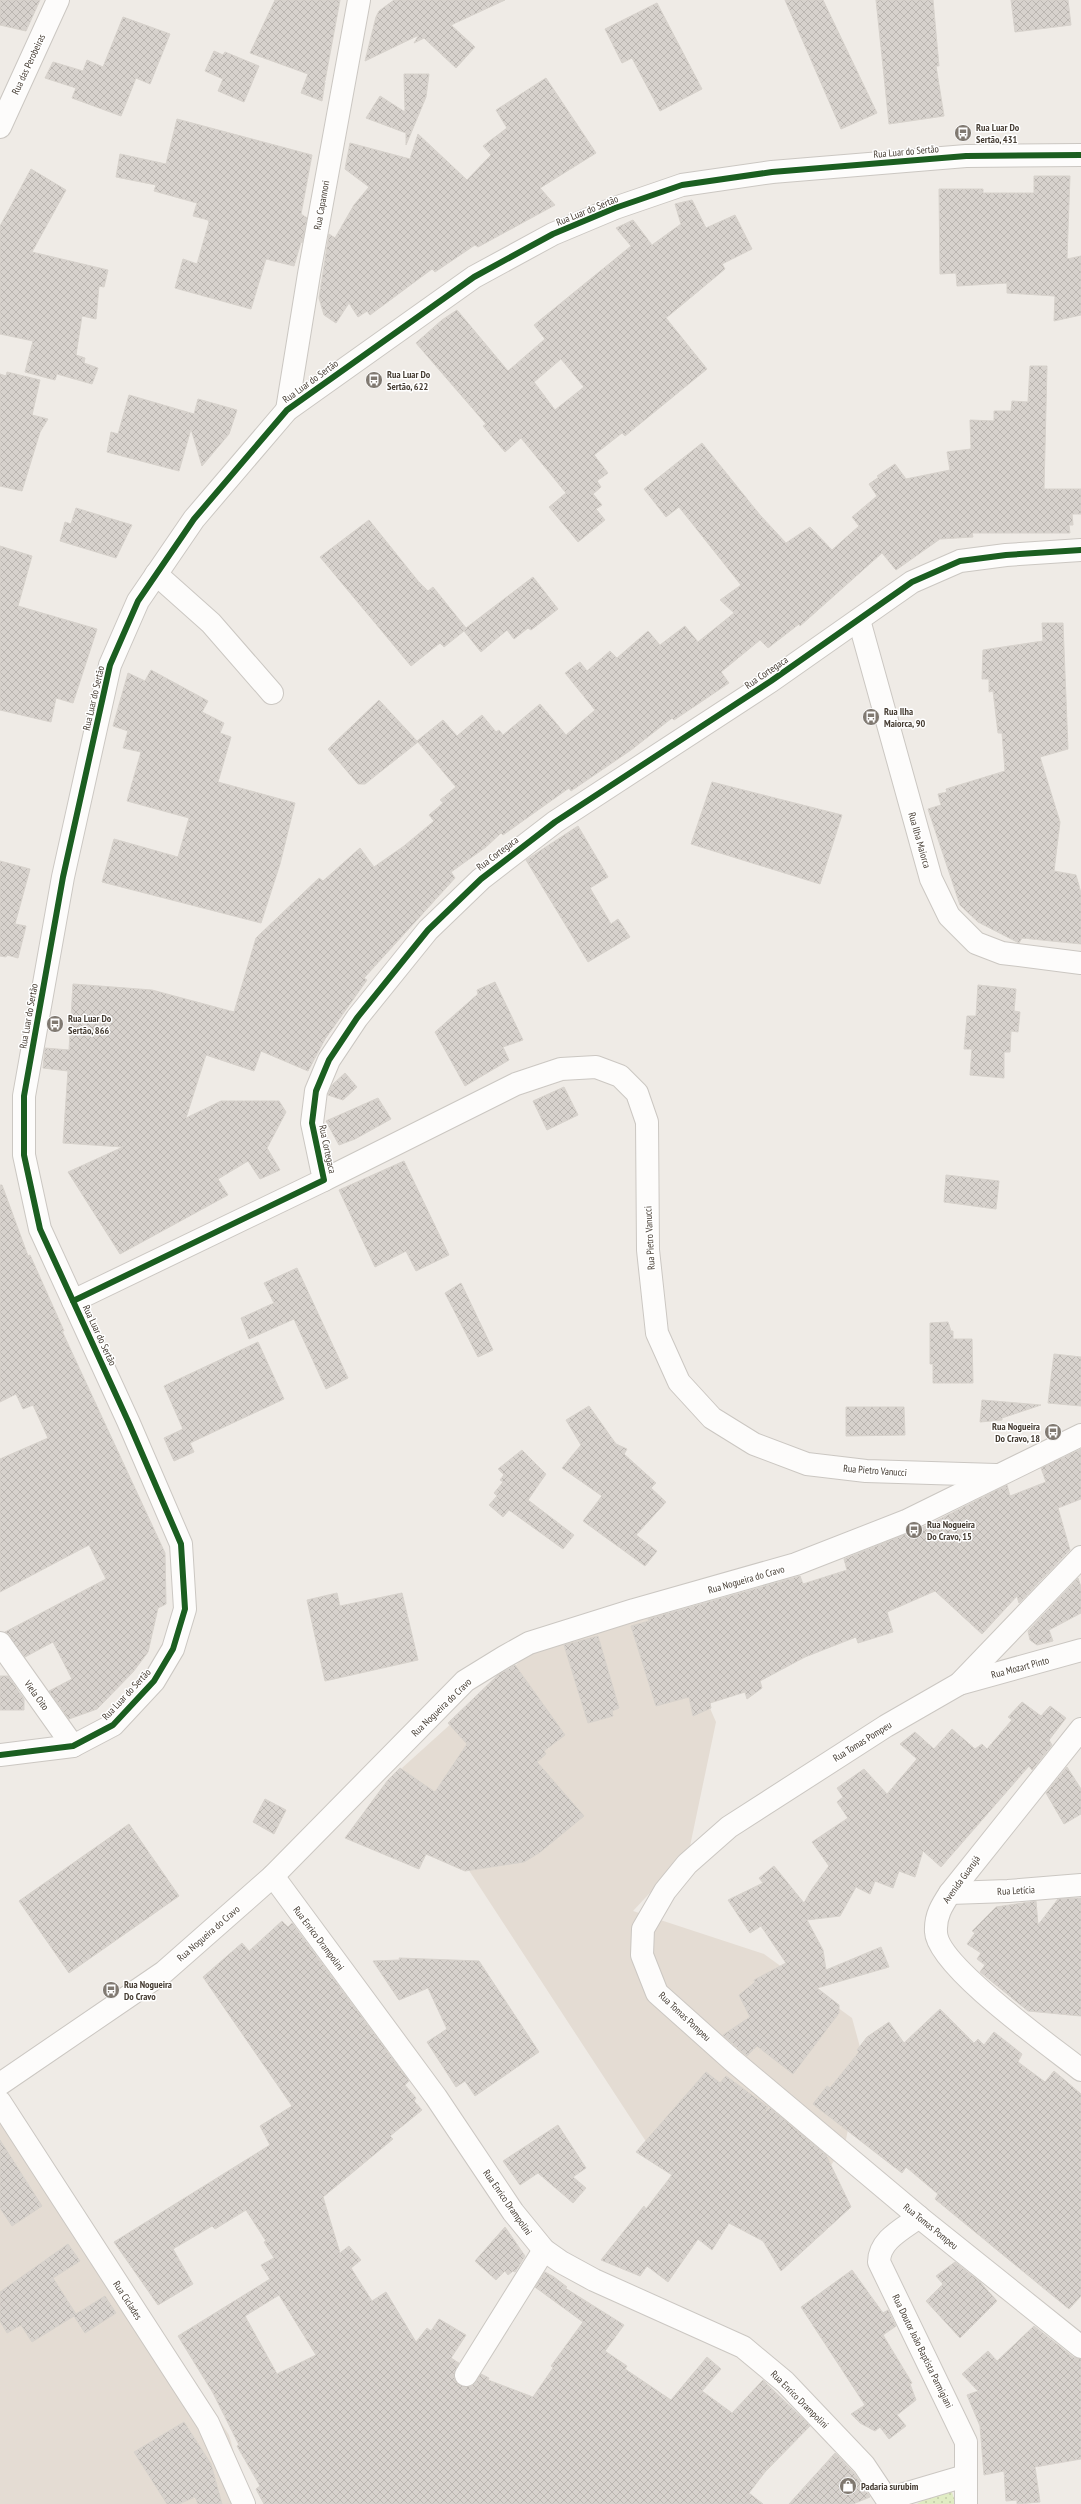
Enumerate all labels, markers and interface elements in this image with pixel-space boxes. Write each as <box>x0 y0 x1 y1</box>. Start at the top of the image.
street label: Rua das Perobeiras <box>9 31 48 97</box>
place label: Rua Luar Do Sertão, 431 <box>976 121 1020 146</box>
bus stop icon: Rua Luar Do Sertão, 431 <box>953 123 973 143</box>
street label: Rua Luar do Sertão <box>873 142 939 161</box>
street label: Rua Capannori <box>311 179 332 231</box>
street label: Rua Luar do Sertão <box>554 192 620 229</box>
street label: Rua Luar do Sertão <box>280 357 341 406</box>
place label: Rua Luar Do Sertão, 622 <box>387 368 431 393</box>
bus stop icon: Rua Luar Do Sertão, 622 <box>364 370 384 390</box>
street label: Rua Cortegaca <box>742 653 790 692</box>
street label: Rua Luar do Sertão <box>80 665 107 732</box>
place label: Rua Ilha Maiorca, 90 <box>884 705 925 730</box>
bus stop icon: Rua Ilha Maiorca, 90 <box>861 707 881 727</box>
street label: Rua Ilha Maiorca <box>905 811 934 870</box>
street label: Rua Cortegaca <box>474 833 521 873</box>
street label: Rua Luar do Sertão <box>16 983 41 1050</box>
place label: Rua Luar Do Sertão, 866 <box>68 1012 112 1037</box>
bus stop icon: Rua Luar Do Sertão, 866 <box>45 1014 65 1034</box>
street label: Rua Cortegaca <box>316 1124 339 1175</box>
street label: Rua Pietro Vanucci <box>641 1206 658 1270</box>
street label: Rua Luar do Sertão <box>80 1303 119 1368</box>
place label: Rua Nogueira Do Cravo, 18 <box>992 1420 1040 1445</box>
bus stop icon: Rua Nogueira Do Cravo, 18 <box>1043 1422 1063 1442</box>
street label: Rua Pietro Vanucci <box>843 1462 907 1479</box>
place label: Rua Nogueira Do Cravo, 15 <box>927 1518 975 1543</box>
bus stop icon: Rua Nogueira Do Cravo, 15 <box>904 1520 924 1540</box>
street label: Rua Nogueira do Cravo <box>706 1562 786 1597</box>
street label: Rua Mozart Pinto <box>990 1654 1050 1681</box>
street label: Rua Luar do Sertão <box>99 1666 154 1723</box>
street label: Rua Nogueira do Cravo <box>408 1675 474 1739</box>
street label: Viela Oito <box>21 1677 52 1713</box>
street label: Rua Tomas Pompeu <box>831 1718 894 1765</box>
street label: Avenida Guarujá <box>940 1853 983 1906</box>
street label: Rua Letícia <box>997 1883 1035 1898</box>
street label: Rua Nogueira do Cravo <box>174 1903 242 1964</box>
street label: Rua Enrico Drampolini <box>290 1904 347 1973</box>
place label: Rua Nogueira Do Cravo <box>124 1978 172 2003</box>
bus stop icon: Rua Nogueira Do Cravo <box>101 1980 121 2000</box>
street label: Rua Tomas Pompeu <box>656 1989 713 2044</box>
street label: Rua Enrico Drampolini <box>480 2167 535 2238</box>
street label: Rua Tomas Pompeu <box>901 2200 961 2252</box>
street label: Rua Ciclades <box>110 2278 145 2323</box>
street label: Rua Doutor João Baptista Parmigiani <box>889 2292 956 2410</box>
street label: Rua Enrico Drampolini <box>768 2368 831 2431</box>
shop icon: Padaria surubim <box>838 2476 858 2496</box>
place label: Padaria surubim <box>861 2480 919 2493</box>

